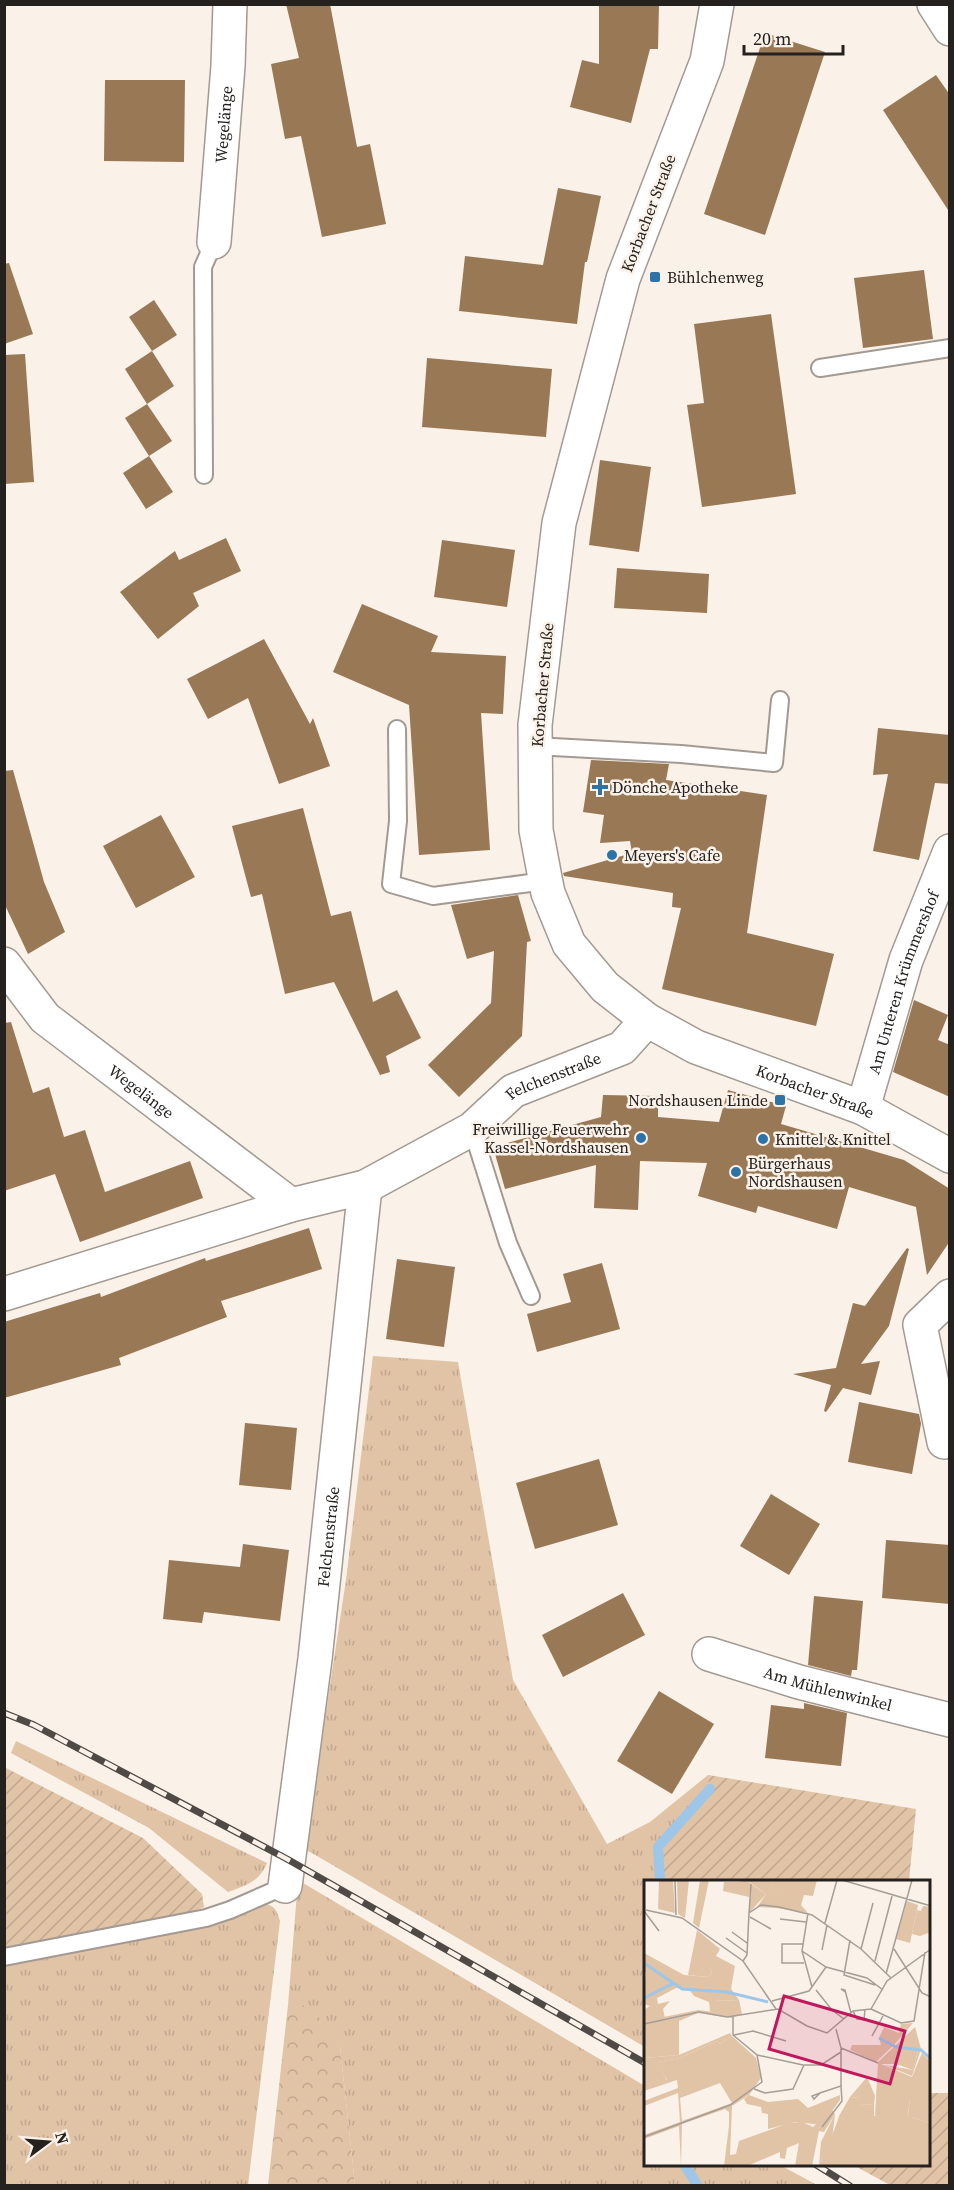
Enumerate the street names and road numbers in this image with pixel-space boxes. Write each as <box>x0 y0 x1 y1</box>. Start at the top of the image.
street label: Wegelänge <box>209 85 237 164</box>
street label: Korbacher Straße <box>615 151 681 275</box>
street label: Korbacher Straße <box>526 622 558 748</box>
street label: Am Unteren Krümmershof <box>862 886 944 1077</box>
street label: Felchenstraße <box>500 1047 604 1104</box>
street label: Wegelänge <box>104 1059 179 1123</box>
street label: Korbacher Straße <box>753 1059 879 1123</box>
street label: Felchenstraße <box>312 1485 344 1588</box>
street label: Am Mühlenwinkel <box>761 1661 895 1716</box>

